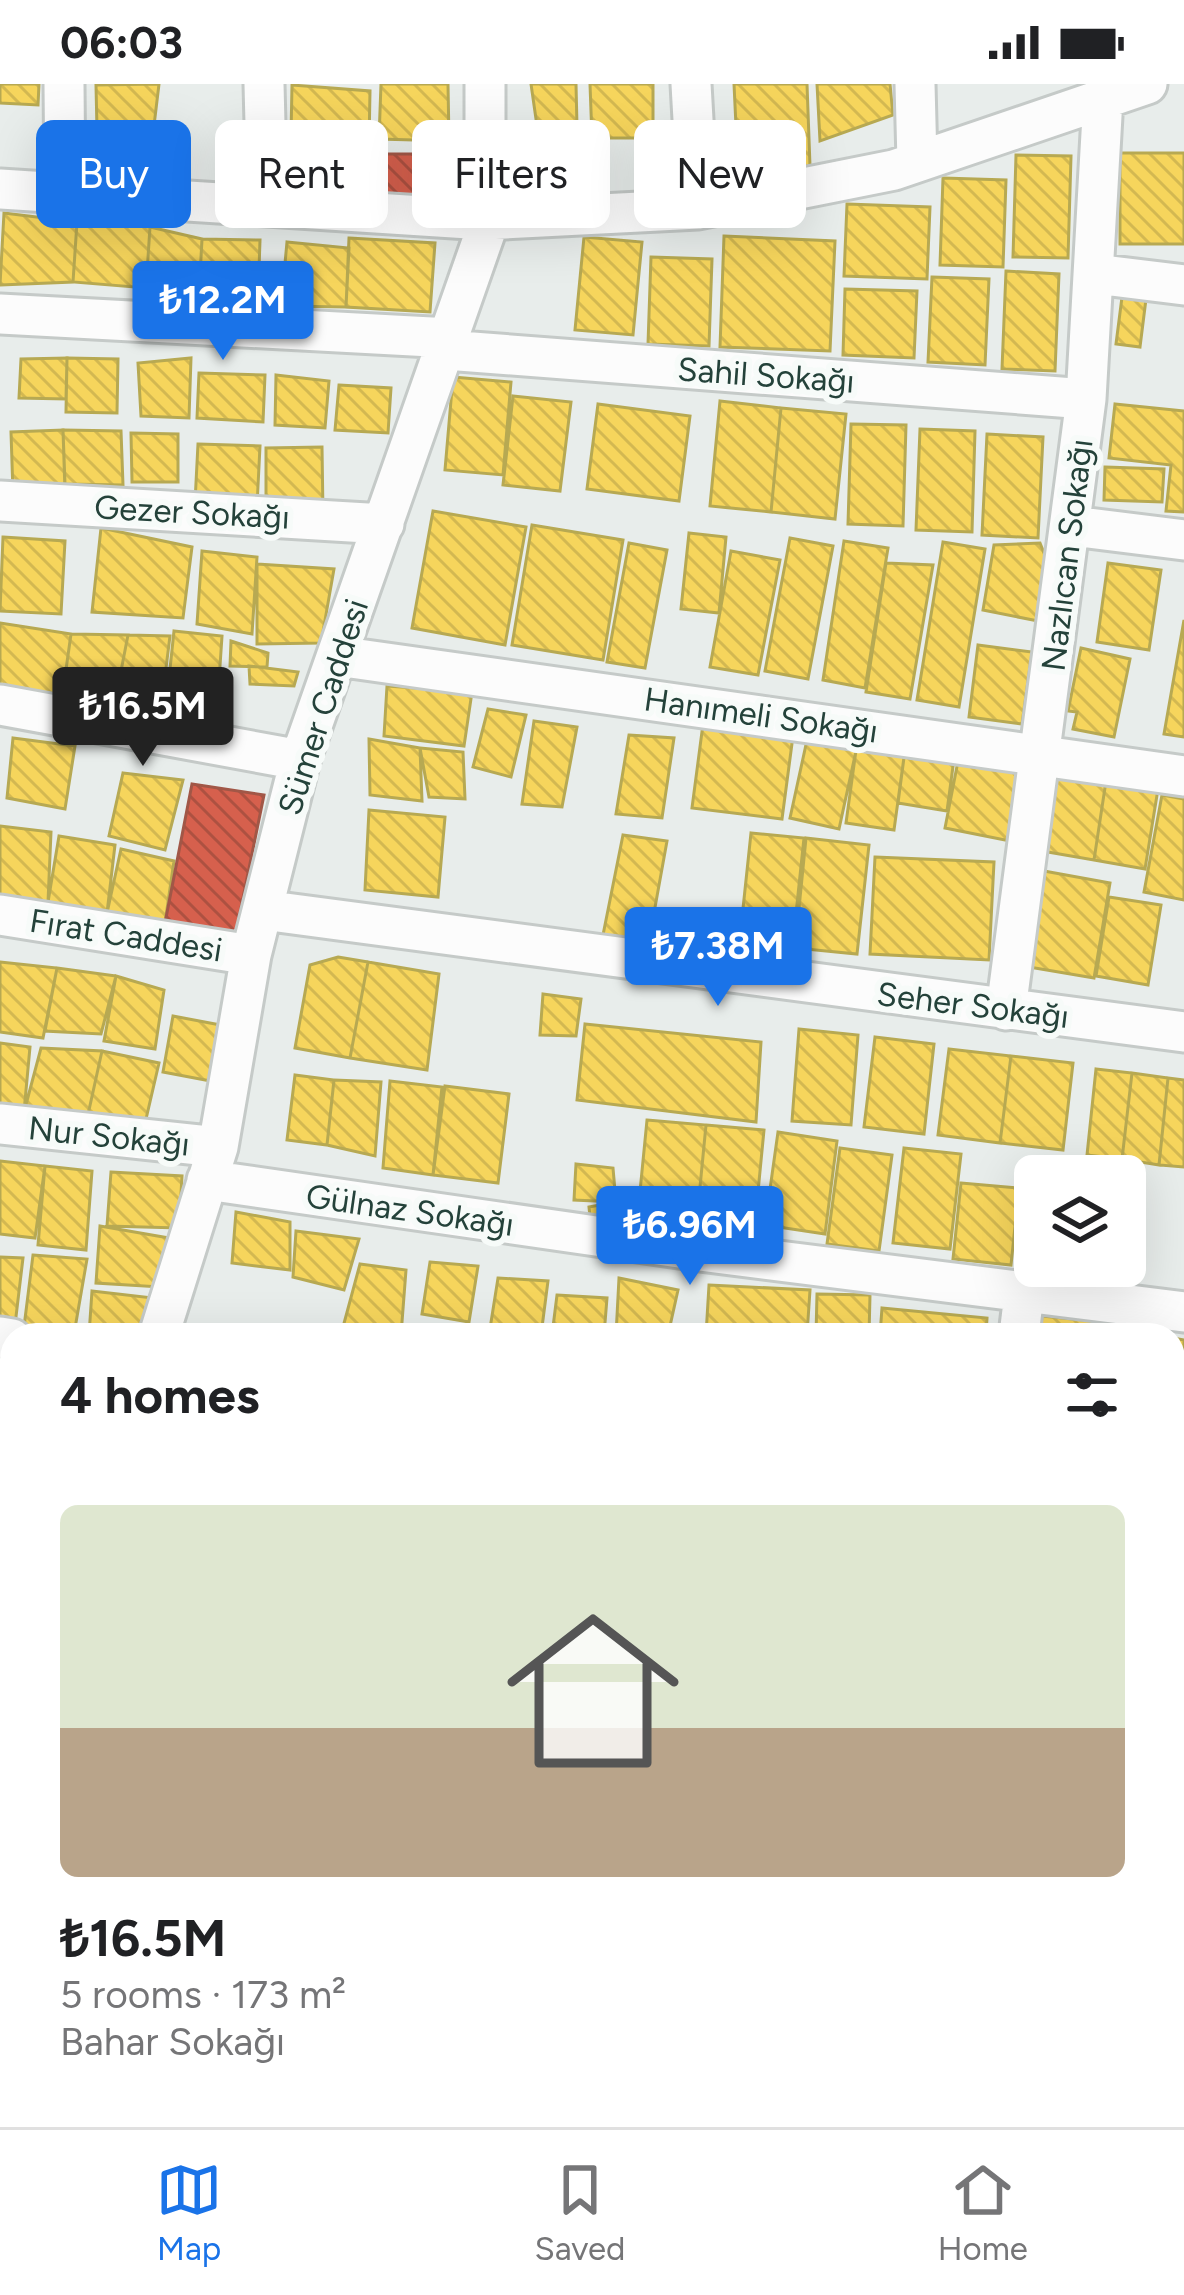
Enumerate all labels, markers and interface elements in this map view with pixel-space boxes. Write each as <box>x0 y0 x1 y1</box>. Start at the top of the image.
text: 06:03 <box>60 15 183 69</box>
chip: Buy <box>36 120 191 228</box>
chip: Rent <box>215 120 388 228</box>
chip: Filters <box>412 120 610 228</box>
chip: New <box>634 120 806 228</box>
pin: ₺12.2M <box>125 261 321 363</box>
text: ₺12.2M <box>159 276 287 323</box>
street label: Sahil Sokağı <box>676 349 856 401</box>
street label: Nazlıcan Sokağı <box>1033 437 1101 673</box>
street label: Gezer Sokağı <box>93 487 291 537</box>
street label: Sümer Caddesi <box>270 594 376 820</box>
pin: ₺16.5M <box>45 667 241 769</box>
street label: Hanımeli Sokağı <box>642 679 880 751</box>
text: ₺16.5M <box>79 682 207 729</box>
street label: Fırat Caddesi <box>27 901 225 969</box>
pin: ₺7.38M <box>620 907 816 1009</box>
text: ₺7.38M <box>652 922 784 969</box>
street label: Seher Sokağı <box>875 974 1071 1036</box>
street label: Nur Sokağı <box>26 1108 192 1164</box>
map controls <box>1014 1155 1146 1287</box>
button: layers <box>1014 1155 1146 1287</box>
street label: Gülnaz Sokağı <box>304 1176 516 1244</box>
pin: ₺6.96M <box>592 1186 788 1288</box>
text: ₺6.96M <box>623 1201 757 1248</box>
icon: filters <box>1059 1362 1125 1428</box>
text: 4 homes <box>60 1365 260 1426</box>
icon: home <box>485 1583 701 1799</box>
text: ₺16.5M <box>60 1908 226 1969</box>
text: 5 rooms · 173 m² <box>60 1971 346 2018</box>
text: Bahar Sokağı <box>60 2018 285 2065</box>
tab: Map <box>156 2157 222 2268</box>
tab: Saved <box>534 2157 625 2268</box>
tab: Home <box>938 2157 1028 2268</box>

